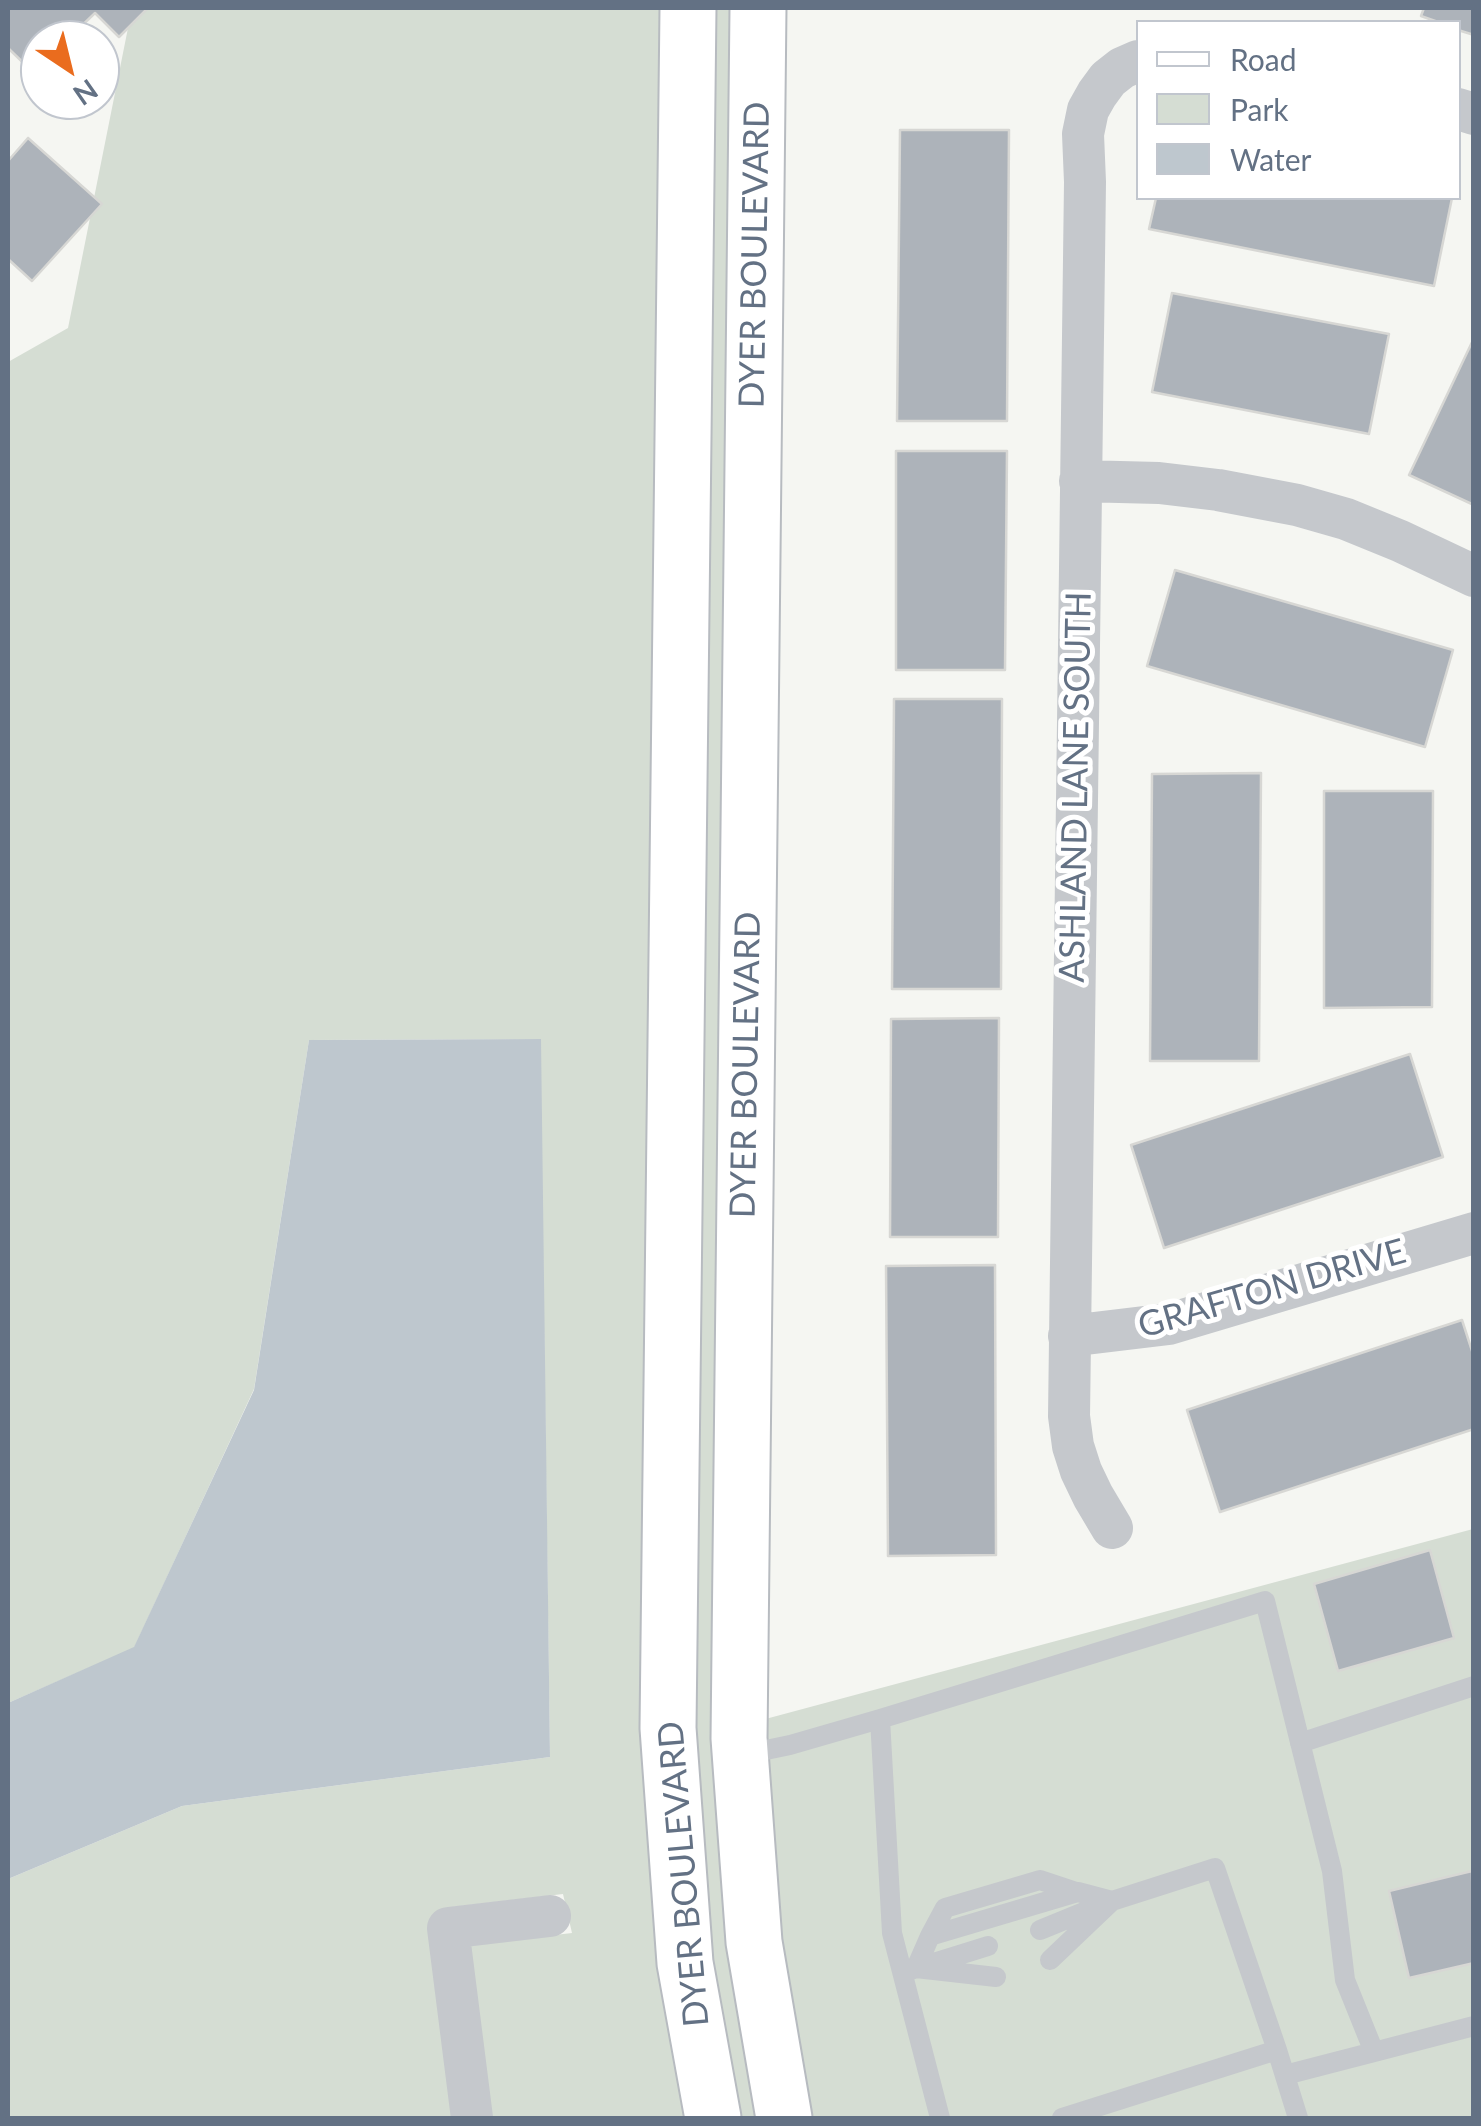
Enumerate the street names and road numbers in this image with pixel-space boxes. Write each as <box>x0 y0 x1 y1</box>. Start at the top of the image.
street label: DYER BOULEVARD <box>731 101 779 409</box>
street label: ASHLAND LANE SOUTH <box>1052 591 1100 983</box>
street label: DYER BOULEVARD <box>722 911 770 1219</box>
street label: GRAFTON DRIVE <box>1133 1231 1411 1347</box>
street label: DYER BOULEVARD <box>650 1719 718 2029</box>

